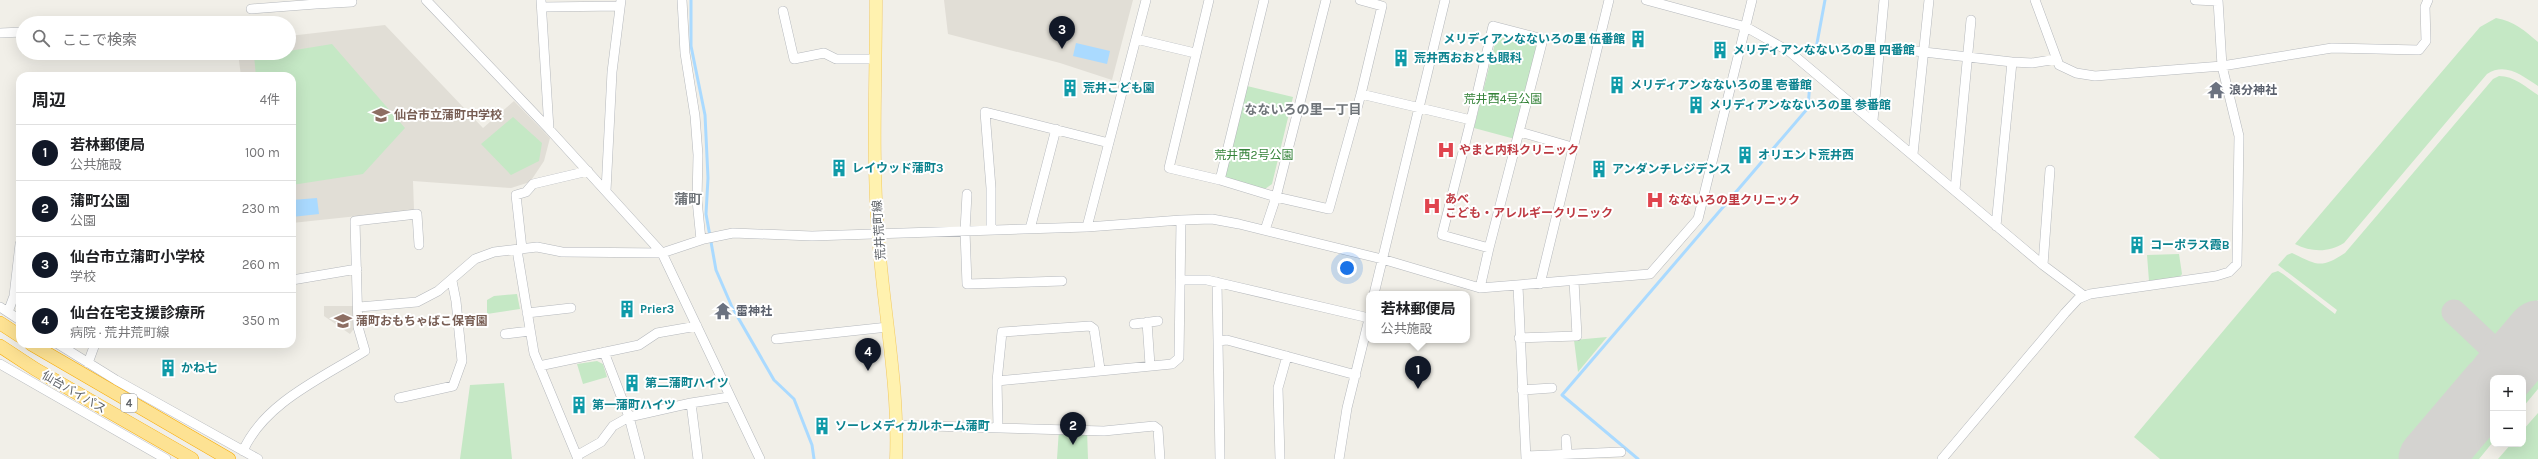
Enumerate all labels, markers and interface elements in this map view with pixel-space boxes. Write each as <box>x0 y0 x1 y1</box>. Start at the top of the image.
search box <box>16 16 296 60</box>
pin: 3 <box>1049 16 1075 49</box>
icon: search <box>30 27 52 49</box>
building icon: メリディアンなないろの里 伍番館 <box>1628 29 1648 49</box>
text: ここで検索 <box>62 31 137 49</box>
place label: メリディアンなないろの里 伍番館 <box>1443 32 1625 46</box>
building icon: メリディアンなないろの里 四番館 <box>1710 40 1730 60</box>
place label: メリディアンなないろの里 四番館 <box>1733 43 1915 57</box>
building icon: 荒井西おおとも眼科 <box>1391 48 1411 68</box>
place label: 荒井西おおとも眼科 <box>1414 51 1522 65</box>
building icon: メリディアンなないろの里 壱番館 <box>1607 75 1627 95</box>
building icon: 荒井こども園 <box>1060 78 1080 98</box>
place label: メリディアンなないろの里 壱番館 <box>1630 78 1812 92</box>
temple icon: 浪分神社 <box>2206 80 2226 100</box>
place label: 荒井こども園 <box>1083 81 1155 95</box>
place label: 浪分神社 <box>2229 83 2277 97</box>
text: 周辺 <box>32 90 66 110</box>
text: 4件 <box>260 92 280 107</box>
park label: 荒井西4号公園 <box>1464 92 1542 106</box>
building icon: メリディアンなないろの里 参番館 <box>1686 95 1706 115</box>
place label: メリディアンなないろの里 参番館 <box>1709 98 1891 112</box>
district label: なないろの里一丁目 <box>1244 102 1362 117</box>
school or university icon: 仙台市立蒲町中学校 <box>371 105 391 125</box>
place label: 仙台市立蒲町中学校 <box>394 108 502 122</box>
text: 若林郵便局 <box>70 136 145 154</box>
hospital icon: やまと内科クリニック <box>1436 140 1456 160</box>
place label: やまと内科クリニック <box>1459 143 1579 157</box>
text: 1 <box>43 145 47 160</box>
text: 100 m <box>245 145 280 160</box>
building icon: オリエント荒井西 <box>1735 145 1755 165</box>
park label: 荒井西2号公園 <box>1215 148 1293 162</box>
place label: オリエント荒井西 <box>1758 148 1854 162</box>
text: 公共施設 <box>70 157 122 172</box>
building icon: レイウッド蒲町3 <box>829 158 849 178</box>
building icon: アンダンチレジデンス <box>1589 159 1609 179</box>
place label: レイウッド蒲町3 <box>852 161 943 175</box>
place label: アンダンチレジデンス <box>1612 162 1731 176</box>
hospital icon: なないろの里クリニック <box>1645 190 1665 210</box>
district label: 蒲町 <box>674 191 702 208</box>
text: 蒲町公園 <box>70 192 130 210</box>
place label: あべ こども・アレルギークリニック <box>1445 192 1613 220</box>
place label: なないろの里クリニック <box>1668 193 1800 207</box>
hospital icon: あべ こども・アレルギークリニック <box>1422 196 1442 216</box>
street label: 荒井荒町線 <box>870 200 888 260</box>
text: 2 <box>41 201 49 216</box>
text: 230 m <box>242 201 280 216</box>
text: 公園 <box>70 213 96 228</box>
building icon: コーポラス霞B <box>2127 235 2147 255</box>
place label: コーポラス霞B <box>2150 238 2230 252</box>
text: 仙台市立蒲町小学校 <box>70 248 205 266</box>
text: 3 <box>41 257 49 272</box>
text: 260 m <box>242 257 280 272</box>
your location <box>1337 258 1357 278</box>
text: 学校 <box>70 269 96 284</box>
popup <box>1366 291 1470 343</box>
building icon: Prier3 <box>617 299 637 319</box>
text: 若林郵便局 <box>1380 300 1456 318</box>
temple icon: 雷神社 <box>713 301 733 321</box>
place label: Prier3 <box>640 302 674 316</box>
text: 仙台在宅支援診療所 <box>70 304 205 322</box>
place label: 雷神社 <box>736 304 772 318</box>
school or university icon: 蒲町おもちゃばこ保育園 <box>333 311 353 331</box>
text: 4 <box>41 313 49 328</box>
text: 350 m <box>242 313 280 328</box>
place label: 蒲町おもちゃばこ保育園 <box>356 314 488 328</box>
text: 公共施設 <box>1380 321 1433 336</box>
text: 病院 · 荒井荒町線 <box>70 325 170 340</box>
pin: 4 <box>855 338 881 371</box>
pin: 1 <box>1405 356 1431 389</box>
building icon: かね七 <box>158 358 178 378</box>
place label: かね七 <box>181 361 217 375</box>
street label: 仙台バイパス <box>39 368 109 416</box>
building icon: 第二蒲町ハイツ <box>622 373 642 393</box>
map controls <box>2490 375 2526 447</box>
button: + <box>2490 375 2526 411</box>
place label: 第二蒲町ハイツ <box>645 376 729 390</box>
road number: 4 <box>121 394 137 412</box>
building icon: 第一蒲町ハイツ <box>569 395 589 415</box>
place label: 第一蒲町ハイツ <box>592 398 676 412</box>
button: − <box>2490 411 2526 447</box>
pin: 2 <box>1060 412 1086 445</box>
building icon: ソーレメディカルホーム蒲町 <box>812 416 832 436</box>
place label: ソーレメディカルホーム蒲町 <box>835 419 990 433</box>

